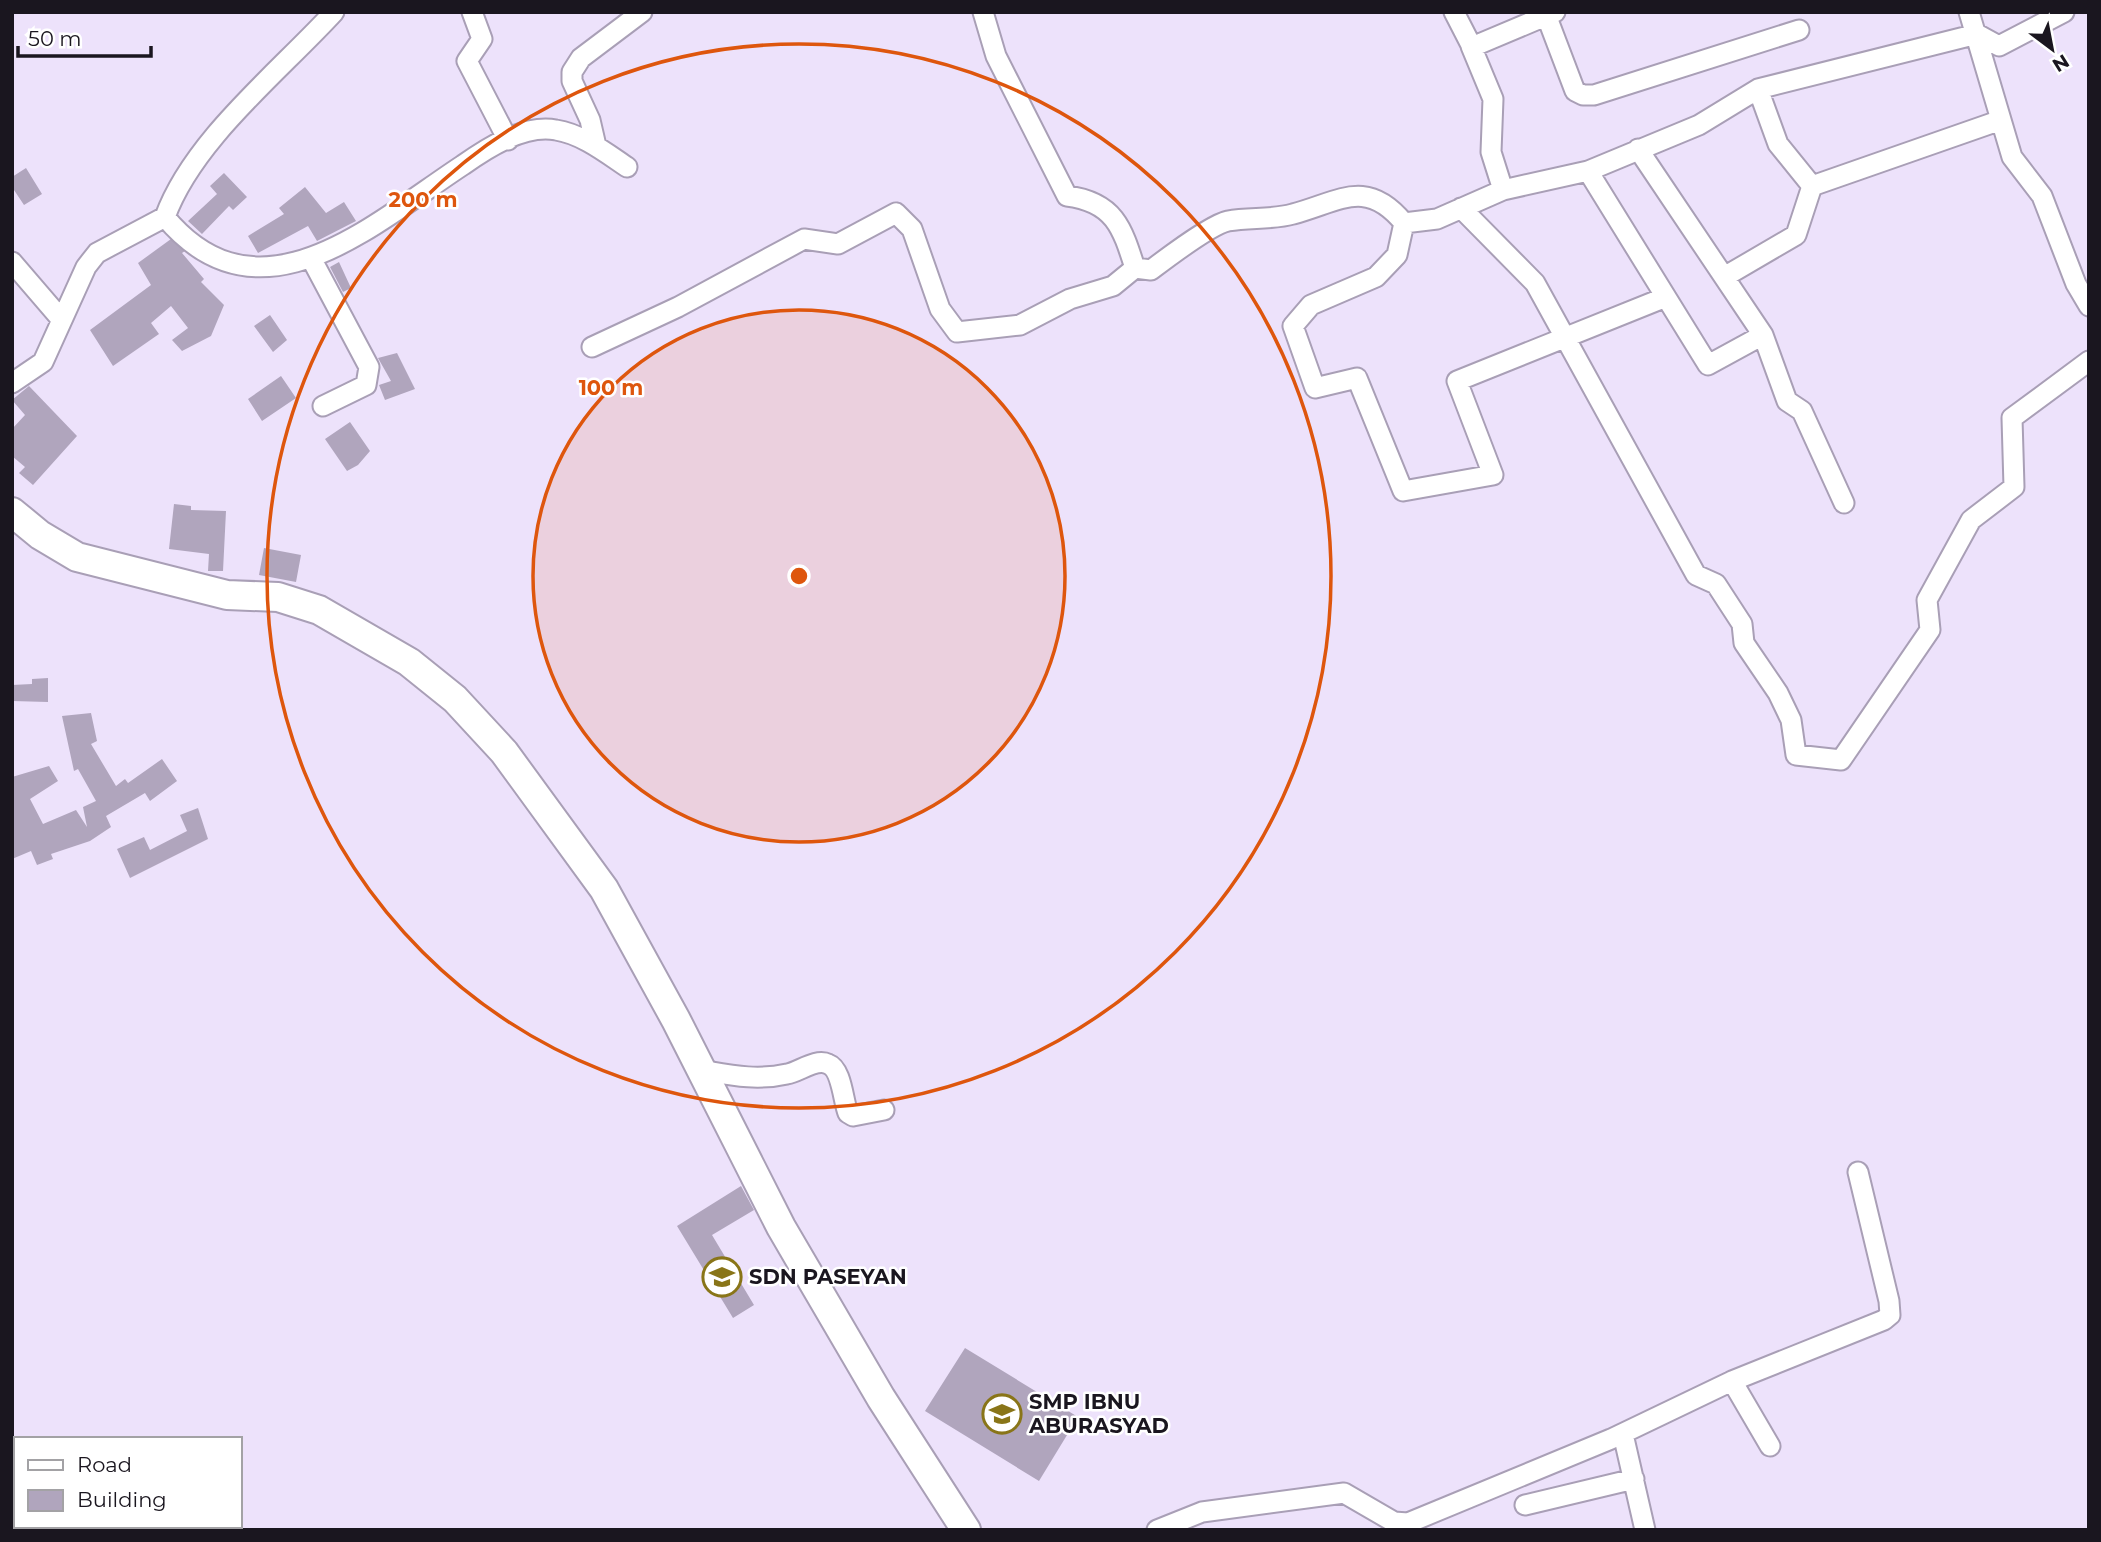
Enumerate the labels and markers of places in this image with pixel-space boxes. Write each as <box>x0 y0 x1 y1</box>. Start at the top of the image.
centre of rings <box>787 564 811 588</box>
school or university icon: SDN PASEYAN <box>701 1256 743 1298</box>
place label: SDN PASEYAN <box>749 1264 907 1289</box>
place label: SMP IBNU ABURASYAD <box>1028 1389 1169 1438</box>
school or university icon: SMP IBNU ABURASYAD <box>981 1393 1023 1435</box>

